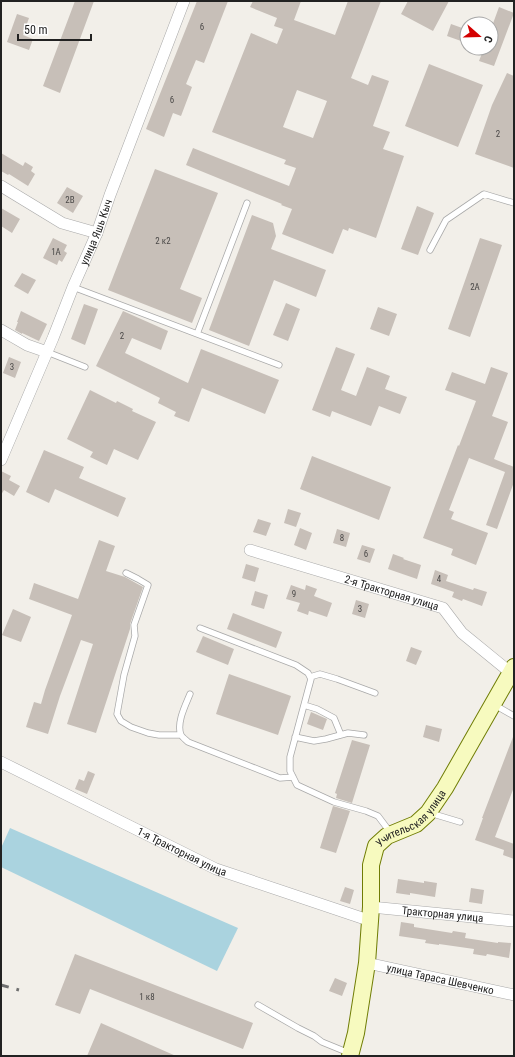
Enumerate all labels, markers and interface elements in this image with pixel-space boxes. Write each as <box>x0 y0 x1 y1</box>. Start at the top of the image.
scale bar <box>18 16 91 42</box>
north arrow <box>459 16 499 56</box>
house number: 6 <box>200 22 204 32</box>
text: 50 m <box>24 23 48 37</box>
text: С <box>481 34 495 44</box>
house number: 6 <box>170 95 174 105</box>
house number: 2 <box>496 129 501 139</box>
house number: 2В <box>65 195 75 205</box>
street label: улица Яшь Кыч <box>77 197 115 267</box>
house number: 2 к2 <box>155 236 171 246</box>
house number: 1А <box>51 247 61 257</box>
house number: 2А <box>470 282 480 292</box>
house number: 2 <box>120 331 125 341</box>
house number: 3 <box>10 362 14 372</box>
house number: 8 <box>340 533 344 543</box>
house number: 6 <box>364 549 368 559</box>
street label: 2-я Тракторная улица <box>343 572 440 613</box>
house number: 4 <box>437 574 442 584</box>
house number: 9 <box>292 589 296 599</box>
house number: 3 <box>358 604 362 614</box>
street label: Учительская улица <box>373 787 448 850</box>
street label: 1-я Тракторная улица <box>135 824 228 879</box>
street label: Тракторная улица <box>401 904 484 924</box>
street label: улица Тараса Шевченко <box>385 961 496 997</box>
house number: 1 к8 <box>139 992 155 1002</box>

